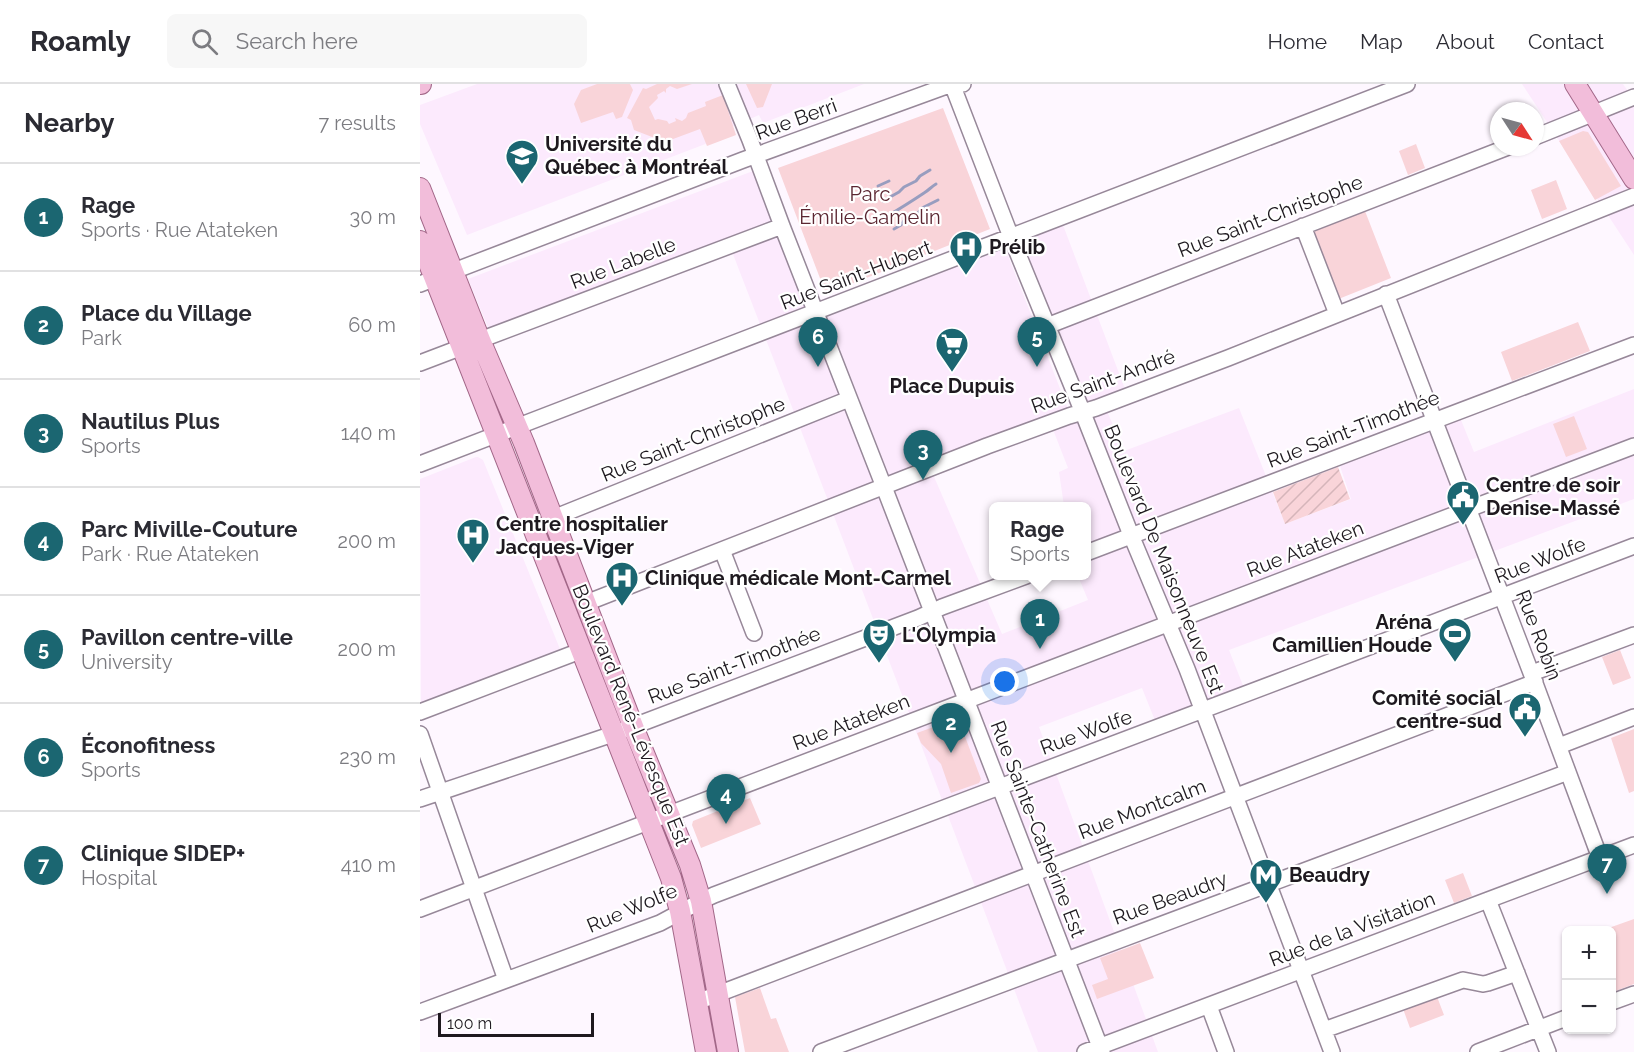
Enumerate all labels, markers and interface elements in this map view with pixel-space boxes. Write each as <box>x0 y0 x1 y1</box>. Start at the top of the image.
search box <box>167 14 587 68</box>
text: Roamly <box>30 25 131 58</box>
icon: search <box>188 25 221 58</box>
text: Search here <box>236 28 358 54</box>
text: Home <box>1268 29 1327 54</box>
text: Map <box>1360 29 1403 54</box>
text: About <box>1436 29 1495 54</box>
text: Contact <box>1528 29 1604 54</box>
street label: Rue Berri <box>752 93 840 145</box>
north arrow <box>1490 102 1544 156</box>
text: Nearby <box>24 108 114 138</box>
text: 7 results <box>318 111 396 135</box>
place label: Université du Québec à Montréal <box>545 132 728 179</box>
school or university icon: Université du Québec à Montréal <box>504 138 540 185</box>
street label: Rue Saint-Christophe <box>1174 170 1366 262</box>
park label: Parc Émilie-Gamelin <box>799 182 941 229</box>
text: Rage <box>81 192 135 218</box>
text: 1 <box>39 205 48 229</box>
text: 30 m <box>350 205 396 229</box>
text: Sports · Rue Atateken <box>81 218 278 242</box>
hospital icon: Prélib <box>948 229 984 276</box>
street label: Rue Labelle <box>567 232 679 294</box>
street label: Rue Saint-Hubert <box>777 235 935 315</box>
place label: Prélib <box>989 235 1045 259</box>
text: Place du Village <box>81 300 252 326</box>
text: 2 <box>38 313 49 337</box>
text: 60 m <box>348 313 396 337</box>
pin: 6 <box>798 318 838 367</box>
pin: 5 <box>1018 318 1056 367</box>
text: Park <box>81 326 122 350</box>
supermarket icon: Place Dupuis <box>934 326 970 373</box>
street label: Rue Saint-André <box>1028 344 1179 418</box>
place label: Place Dupuis <box>890 374 1015 398</box>
street label: Rue Saint-Timothée <box>1263 385 1443 473</box>
street label: Rue Saint-Christophe <box>598 391 789 487</box>
text: Nautilus Plus <box>81 408 220 434</box>
text: 3 <box>38 421 49 445</box>
text: 140 m <box>341 421 396 445</box>
street label: Boulevard De Maisonneuve Est <box>1099 421 1229 697</box>
pin: 3 <box>904 430 942 480</box>
text: Sports <box>81 434 141 458</box>
place label: Centre de soir Denise-Massé <box>1486 473 1621 520</box>
public building icon: Centre de soir Denise-Massé <box>1445 479 1481 526</box>
popup <box>989 502 1091 580</box>
place label: Centre hospitalier Jacques-Viger <box>496 512 668 559</box>
text: Parc Miville-Couture <box>81 516 297 542</box>
text: Rage <box>1010 516 1064 542</box>
street label: Rue Atateken <box>1243 516 1367 582</box>
hospital icon: Centre hospitalier Jacques-Viger <box>455 517 491 564</box>
text: 4 <box>38 529 49 553</box>
text: 200 m <box>338 529 396 553</box>
street label: Rue Wolfe <box>1491 532 1589 588</box>
text: Park · Rue Atateken <box>81 542 259 566</box>
text: Sports <box>1010 542 1070 566</box>
hospital icon: Clinique médicale Mont-Carmel <box>604 560 640 607</box>
place label: Clinique médicale Mont-Carmel <box>645 566 951 590</box>
street label: Boulevard René-Lévesque Est <box>567 581 695 850</box>
street label: Rue Robin <box>1511 587 1567 683</box>
pin: 1 <box>1020 600 1060 649</box>
place label: Aréna Camillien Houde <box>1272 610 1432 657</box>
sports icon: Aréna Camillien Houde <box>1437 616 1473 663</box>
theatre icon: L'Olympia <box>861 617 897 664</box>
street label: Rue Saint-Timothée <box>644 621 824 709</box>
place label: L'Olympia <box>902 623 996 647</box>
text: Pavillon centre-ville <box>81 624 293 650</box>
text: 5 <box>38 637 49 661</box>
text: 200 m <box>338 637 396 661</box>
text: University <box>81 650 173 674</box>
your location <box>990 667 1019 696</box>
place label: Comité social centre-sud <box>1372 686 1503 733</box>
street label: Rue Atateken <box>789 689 913 755</box>
public building icon: Comité social centre-sud <box>1507 691 1543 738</box>
pin: 2 <box>932 704 970 753</box>
street label: Rue Wolfe <box>1037 704 1135 760</box>
street label: Rue Sainte-Catherine Est <box>986 717 1091 941</box>
text: Éconofitness <box>81 732 215 758</box>
text: 6 <box>37 745 50 769</box>
text: 230 m <box>339 745 396 769</box>
text: Sports <box>81 758 141 782</box>
pin: 4 <box>706 774 746 824</box>
street label: Rue Montcalm <box>1075 774 1209 844</box>
text: Clinique SIDEP+ <box>81 840 245 866</box>
pin: 7 <box>1588 844 1626 894</box>
text: 7 <box>38 853 49 877</box>
text: 410 m <box>341 853 396 877</box>
metro station icon: Beaudry <box>1248 857 1284 904</box>
place label: Beaudry <box>1289 863 1370 887</box>
text: Hospital <box>81 866 157 890</box>
street label: Rue Beaudry <box>1110 866 1231 930</box>
street label: Rue Wolfe <box>583 878 681 938</box>
street label: Rue de la Visitation <box>1266 886 1438 972</box>
map controls <box>1562 926 1616 1034</box>
button: + <box>1562 926 1616 980</box>
button: − <box>1562 980 1616 1034</box>
scale bar <box>438 1010 594 1038</box>
text: 100 m <box>447 1014 492 1033</box>

